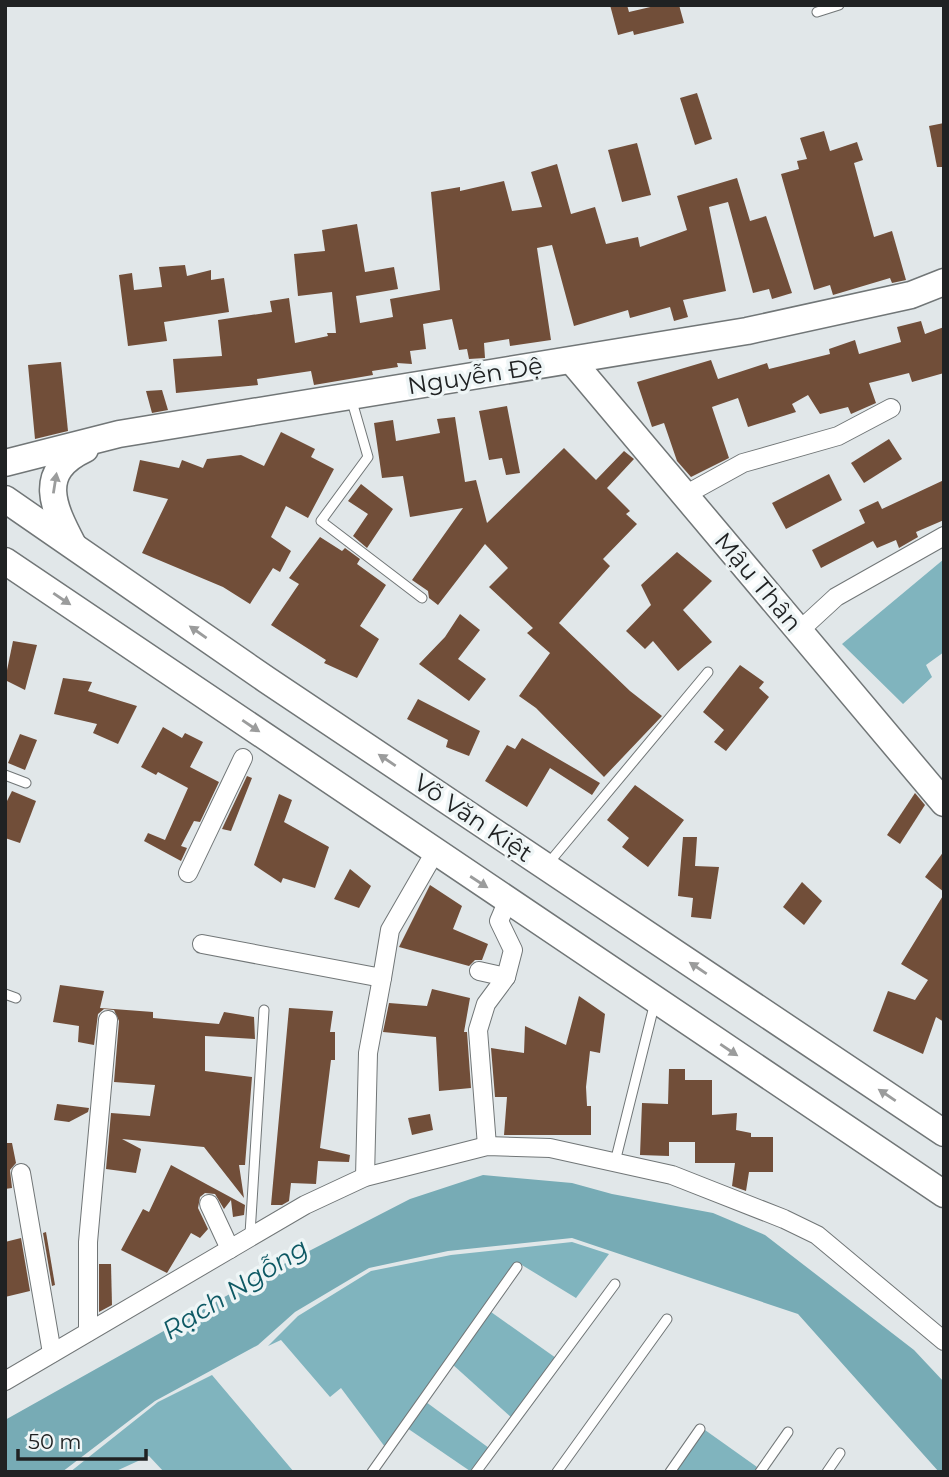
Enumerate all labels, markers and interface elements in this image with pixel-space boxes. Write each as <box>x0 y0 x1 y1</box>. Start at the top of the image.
street label: Nguyễn Đệ <box>405 351 544 400</box>
one-way arrow <box>50 472 61 494</box>
street label: Mậu Thân <box>709 526 808 637</box>
one-way arrow <box>53 592 71 606</box>
one-way arrow <box>188 626 208 639</box>
one-way arrow <box>242 719 260 733</box>
one-way arrow <box>378 753 396 767</box>
street label: Võ Văn Kiệt <box>409 767 538 868</box>
one-way arrow <box>470 875 489 888</box>
one-way arrow <box>689 961 707 975</box>
one-way arrow <box>720 1043 738 1057</box>
one-way arrow <box>878 1088 896 1102</box>
water label: Rạch Ngỗng <box>156 1231 314 1347</box>
scale bar <box>18 1418 145 1462</box>
text: 50 m <box>28 1429 82 1454</box>

